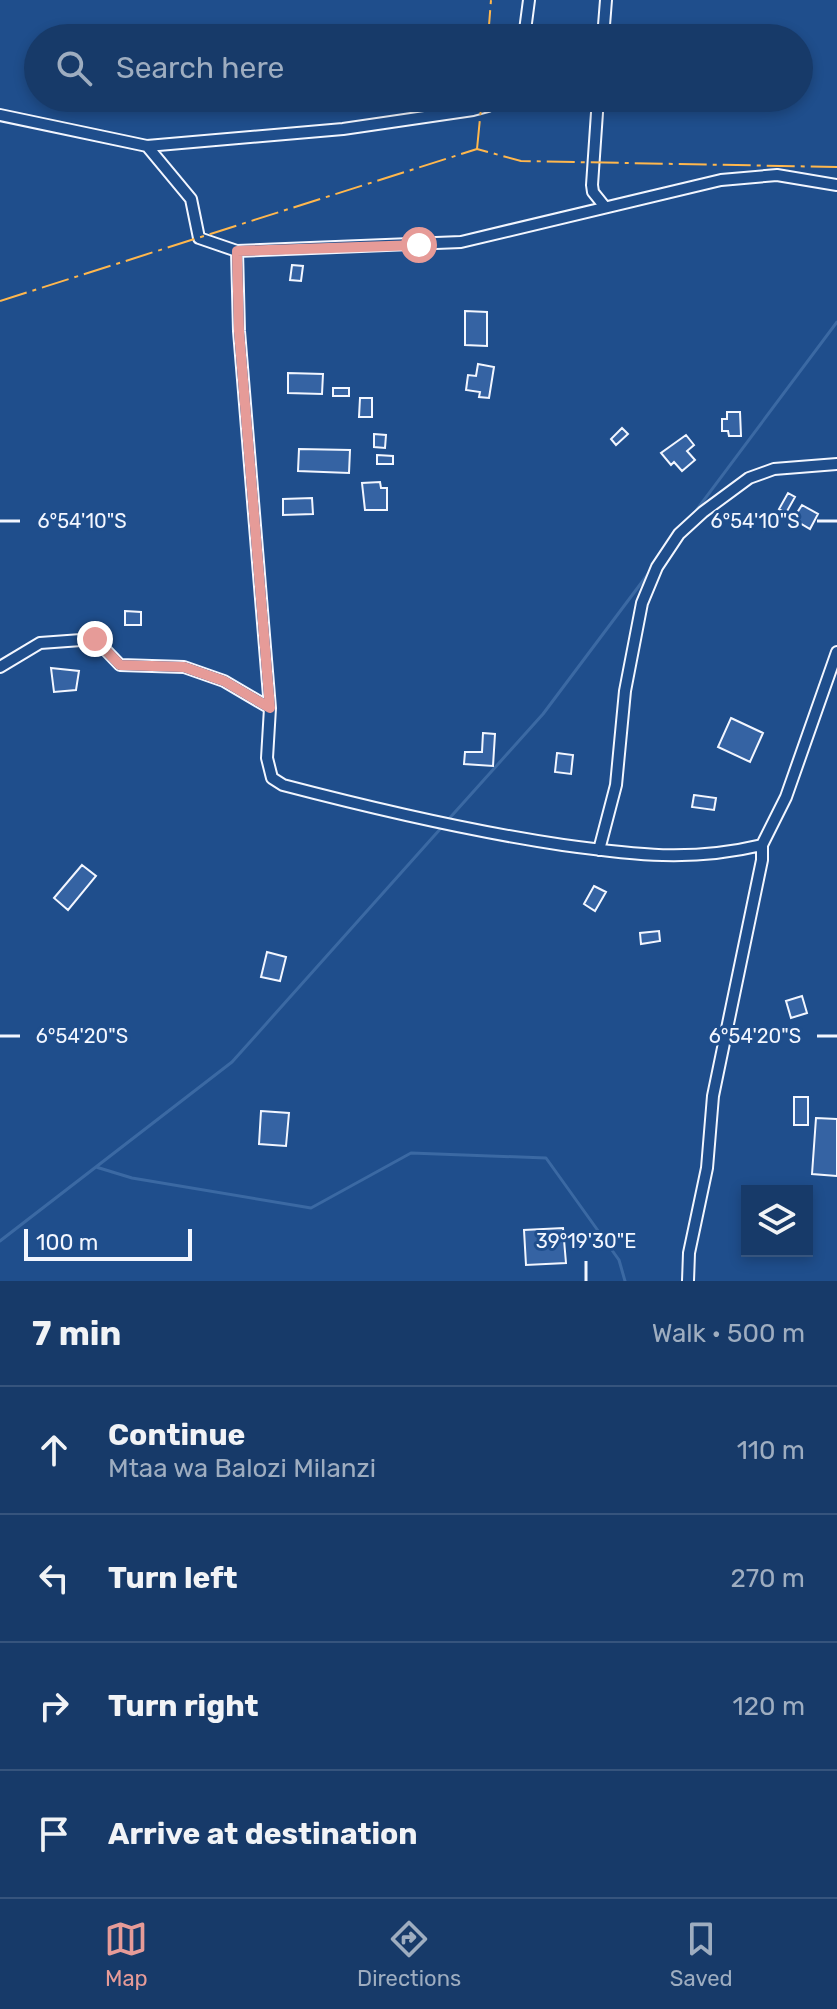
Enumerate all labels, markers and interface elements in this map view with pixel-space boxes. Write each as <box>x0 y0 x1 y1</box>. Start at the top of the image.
search box <box>24 24 813 112</box>
icon: search <box>52 46 96 90</box>
text: Search here <box>116 50 284 86</box>
route start <box>401 227 437 263</box>
text: 6°54'10"S <box>37 509 127 533</box>
text: 6°54'10"S <box>710 509 800 533</box>
route end <box>77 621 113 657</box>
text: 6°54'20"S <box>36 1024 128 1048</box>
text: 6°54'20"S <box>709 1024 801 1048</box>
map controls <box>741 1185 813 1257</box>
button: layers <box>741 1185 813 1257</box>
scale bar <box>24 1225 192 1261</box>
text: 100 m <box>36 1229 98 1256</box>
text: 39°19'30"E <box>536 1229 636 1253</box>
text: 7 min <box>32 1313 121 1354</box>
text: Walk · 500 m <box>652 1318 805 1349</box>
text: Continue <box>108 1417 245 1453</box>
icon: ahead <box>32 1428 76 1472</box>
text: 110 m <box>737 1435 805 1466</box>
text: Mtaa wa Balozi Milanzi <box>108 1453 376 1484</box>
icon: left <box>32 1556 76 1600</box>
text: Turn left <box>108 1560 238 1596</box>
text: 270 m <box>730 1563 805 1594</box>
icon: right <box>32 1684 76 1728</box>
text: Turn right <box>108 1688 259 1724</box>
text: 120 m <box>733 1691 805 1722</box>
icon: arrive <box>32 1812 76 1856</box>
text: Arrive at destination <box>108 1816 418 1852</box>
tab: Map <box>104 1917 148 1992</box>
tab: Directions <box>357 1917 461 1992</box>
tab: Saved <box>670 1917 733 1992</box>

